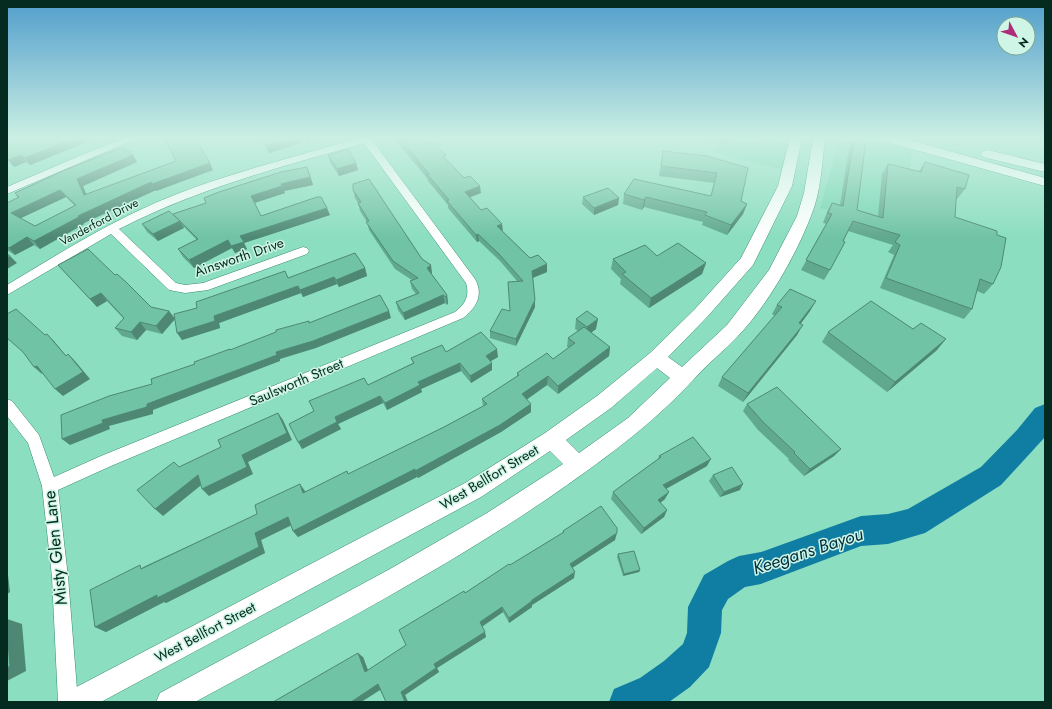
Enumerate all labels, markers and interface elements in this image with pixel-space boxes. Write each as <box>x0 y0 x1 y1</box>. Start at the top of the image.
north arrow <box>996 16 1036 56</box>
text: N <box>1015 34 1032 51</box>
street label: Vanderford Drive <box>56 194 142 250</box>
street label: Ainsworth Drive <box>191 232 287 282</box>
street label: Saulsworth Street <box>246 353 347 411</box>
street label: West Bellfort Street <box>436 439 543 514</box>
street label: Misty Glen Lane <box>37 489 73 606</box>
water label: Keegans Bayou <box>749 521 867 581</box>
street label: West Bellfort Street <box>151 597 260 667</box>

